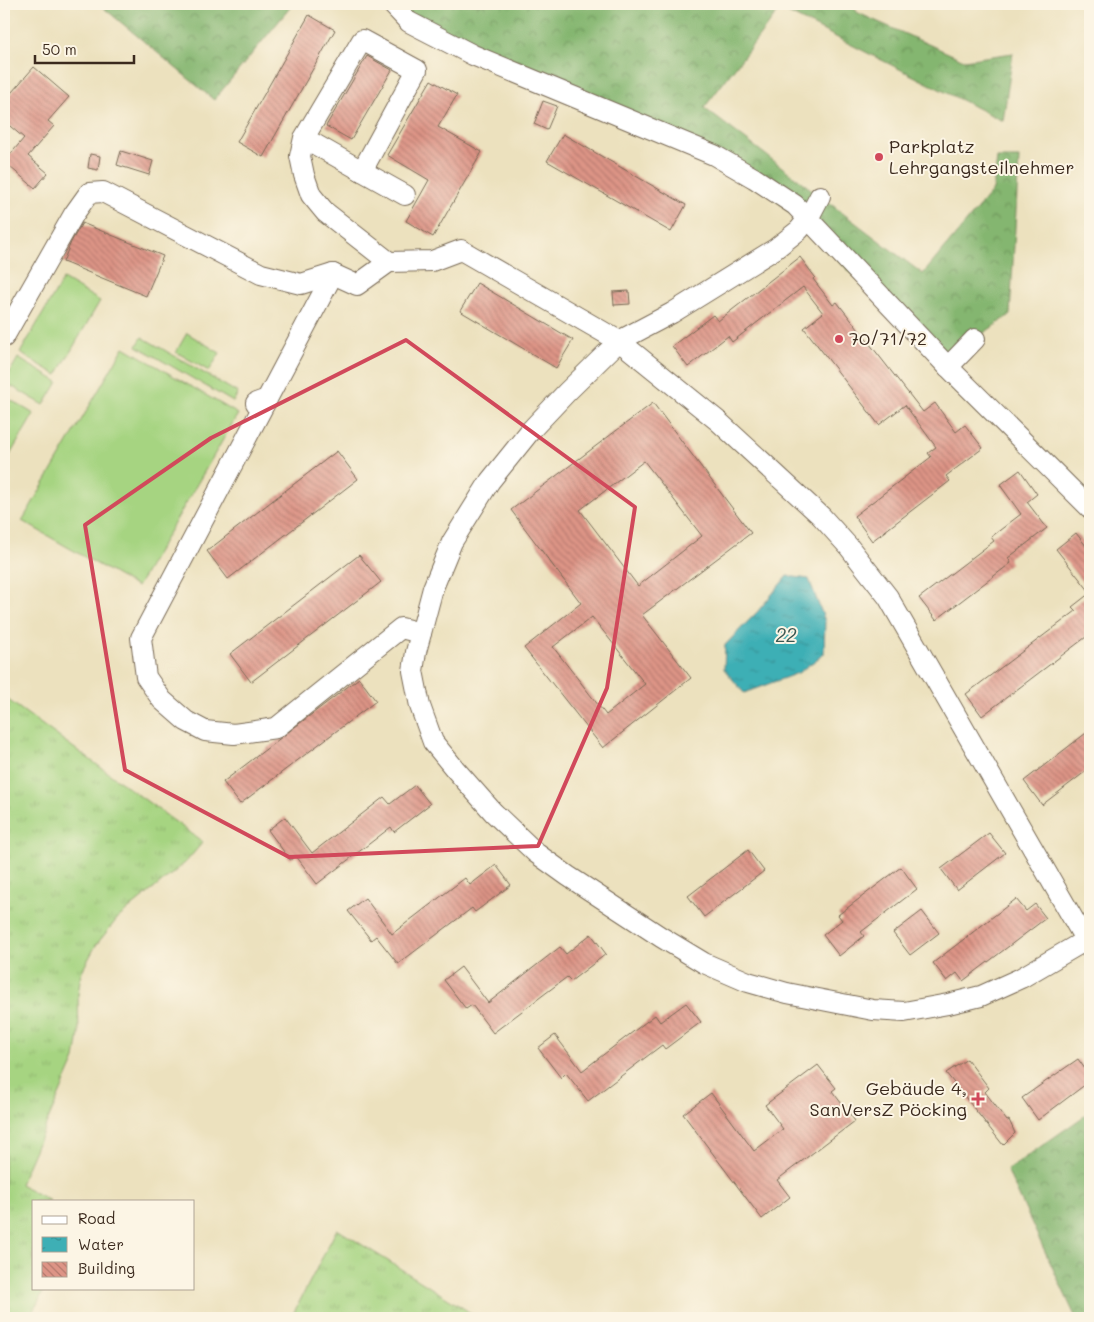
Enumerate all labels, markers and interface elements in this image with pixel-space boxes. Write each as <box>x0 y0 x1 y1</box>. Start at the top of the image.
scale bar <box>35 32 134 64</box>
text: 50 m <box>42 39 77 59</box>
place label: Parkplatz Lehrgangsteilnehmer <box>889 134 1075 179</box>
marker: Parkplatz Lehrgangsteilnehmer <box>873 151 885 163</box>
place label: 70/71/72 <box>849 326 927 350</box>
marker: 70/71/72 <box>833 333 845 345</box>
water label: 22 <box>775 622 797 647</box>
place label: Gebäude 4, SanVersZ Pöcking <box>810 1076 967 1121</box>
marker: Gebäude 4, SanVersZ Pöcking <box>971 1092 985 1106</box>
legend <box>32 1200 195 1290</box>
text: Road <box>78 1208 115 1228</box>
text: Water <box>78 1234 124 1254</box>
text: Building <box>78 1258 135 1278</box>

